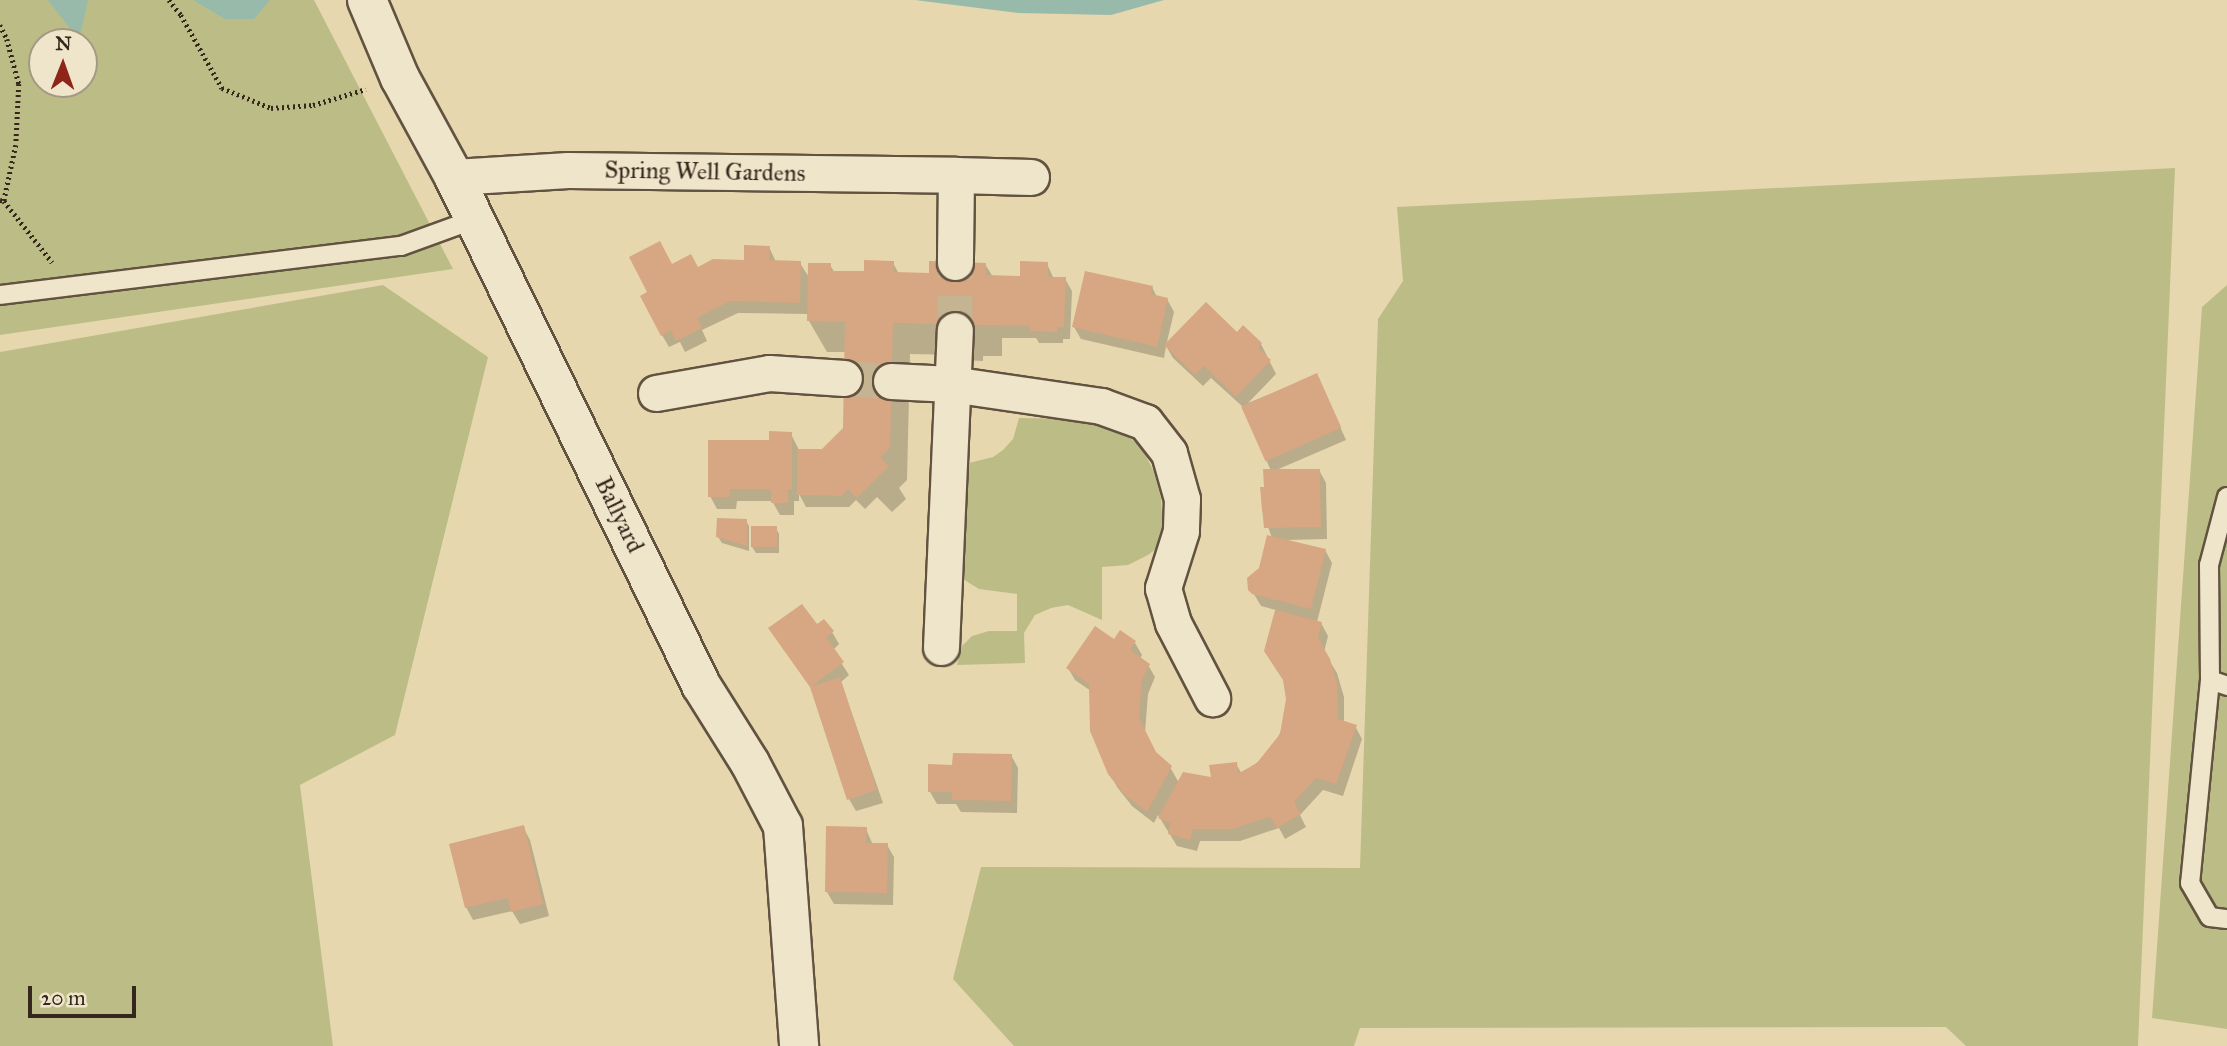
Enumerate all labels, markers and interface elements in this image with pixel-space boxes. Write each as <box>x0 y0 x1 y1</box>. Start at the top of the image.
north arrow <box>28 28 98 98</box>
text: N <box>55 32 72 55</box>
street label: Spring Well Gardens <box>604 156 806 188</box>
street label: Ballyard <box>588 472 650 558</box>
scale bar <box>32 972 140 1016</box>
text: 20 m <box>41 985 86 1011</box>

